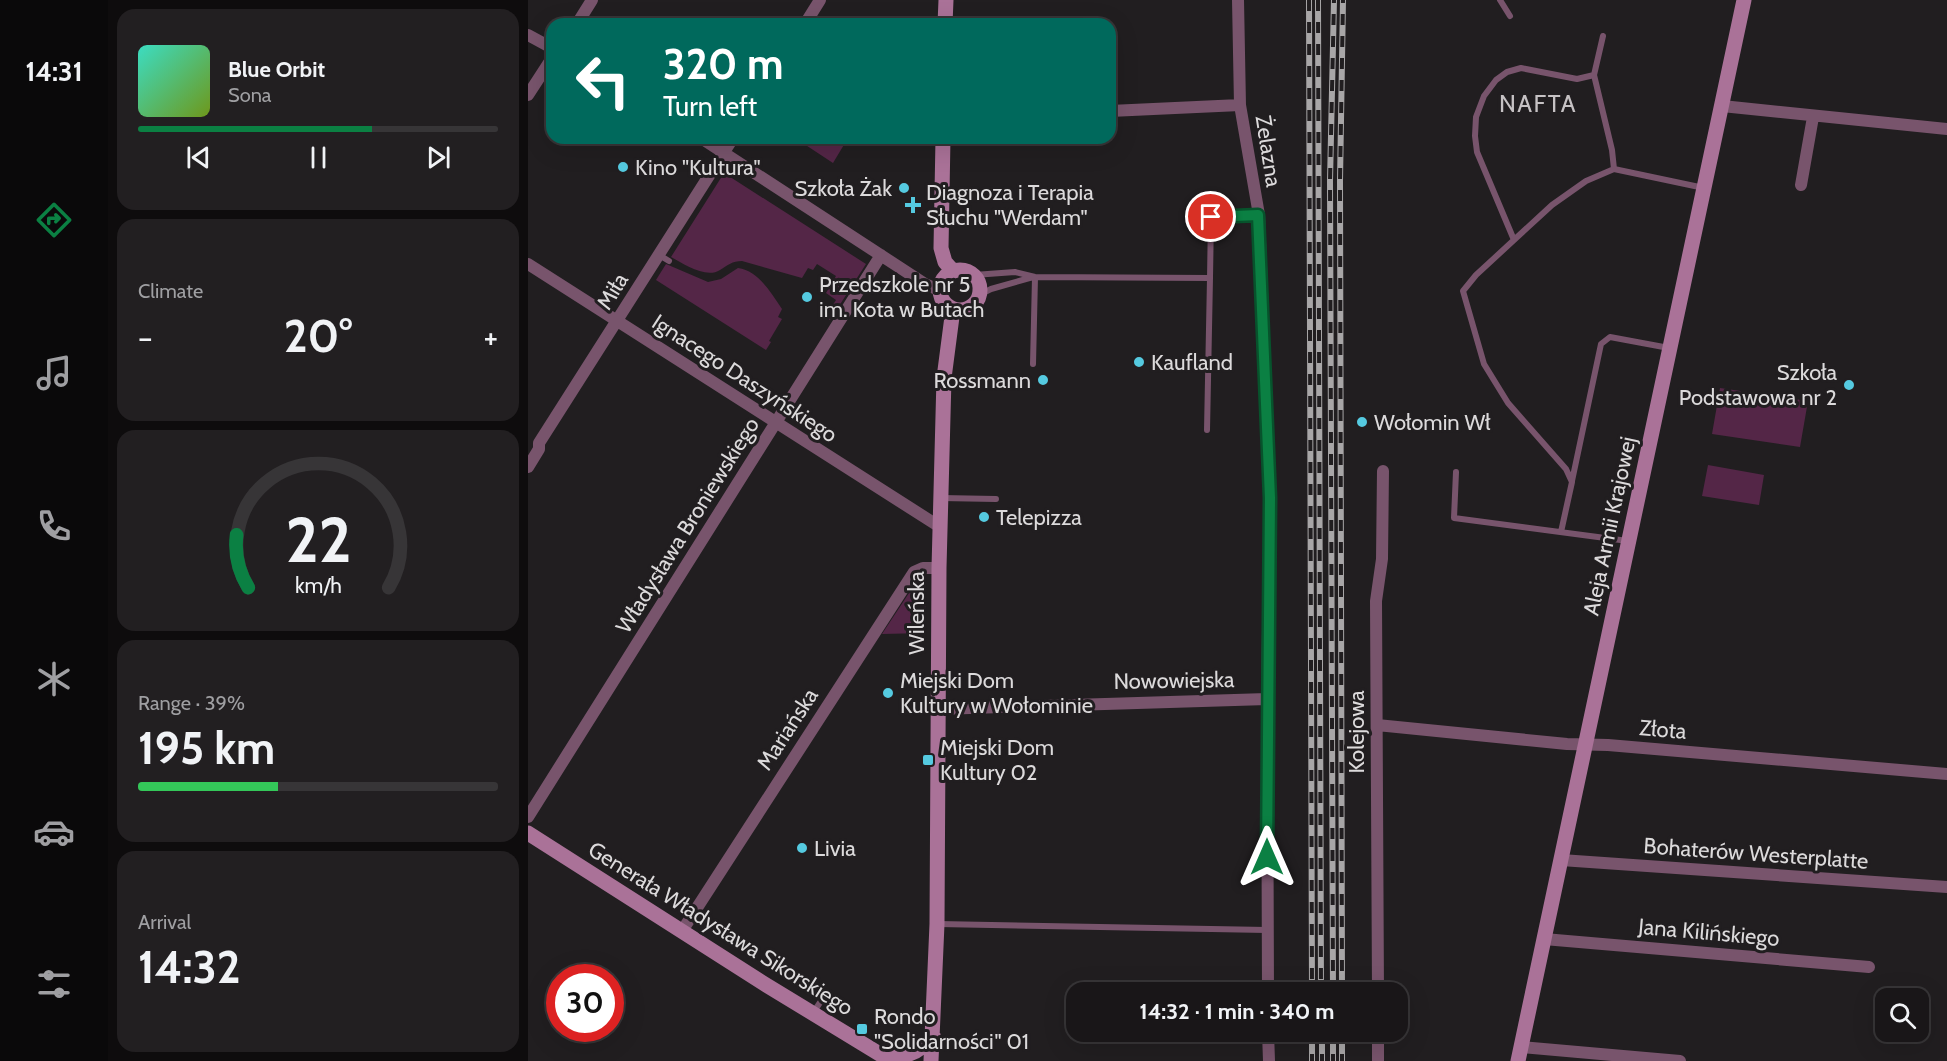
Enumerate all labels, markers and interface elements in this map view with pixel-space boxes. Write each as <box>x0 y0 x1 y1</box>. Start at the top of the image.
text: 320 m <box>663 38 783 90</box>
icon: left <box>564 42 642 120</box>
text: 14:31 <box>25 55 83 88</box>
text: Blue Orbit <box>228 56 325 83</box>
text: Sona <box>228 83 271 107</box>
district label: NAFTA <box>1499 89 1577 118</box>
text: Turn left <box>663 90 757 123</box>
street label: Żelazna <box>1250 113 1288 189</box>
icon: previous <box>182 141 215 174</box>
icon: pause <box>302 141 335 174</box>
icon: next <box>422 141 455 174</box>
place label: Kino "Kultura" <box>635 154 761 181</box>
marker: Kino "Kultura" <box>616 160 630 174</box>
place label: Szkoła Żak <box>794 175 892 202</box>
place label: Diagnoza i Terapia Słuchu "Werdam" <box>926 179 1094 231</box>
marker: Szkoła Żak <box>897 181 911 195</box>
pin <box>1185 191 1236 242</box>
marker: Diagnoza i Terapia Słuchu "Werdam" <box>904 196 922 214</box>
icon: directions <box>33 199 75 241</box>
icon: arrive <box>1194 200 1227 233</box>
street label: Miła <box>591 268 634 315</box>
place label: Przedszkole nr 5 im. Kota w Butach <box>819 271 984 323</box>
text: Climate <box>138 279 203 303</box>
marker: Przedszkole nr 5 im. Kota w Butach <box>800 290 814 304</box>
street label: Ignacego Daszyńskiego <box>647 308 842 448</box>
text: 20° <box>284 309 352 363</box>
text: − <box>138 317 153 357</box>
text: + <box>483 317 498 357</box>
place label: Kaufland <box>1151 349 1233 376</box>
icon: music <box>33 352 75 394</box>
marker: Kaufland <box>1132 355 1146 369</box>
place label: Szkoła Podstawowa nr 2 <box>1679 359 1837 411</box>
place label: Rossmann <box>933 367 1031 394</box>
marker: Rossmann <box>1036 373 1050 387</box>
marker: Szkoła Podstawowa nr 2 <box>1842 378 1856 392</box>
place label: Wołomin Wł <box>1374 409 1491 436</box>
street label: Władysława Broniewskiego <box>610 412 765 638</box>
marker: Wołomin Wł <box>1355 415 1369 429</box>
street label: Aleja Armii Krajowej <box>1577 434 1642 618</box>
text: 22 <box>285 502 351 578</box>
place label: Telepizza <box>996 504 1082 531</box>
icon: phone <box>33 505 75 547</box>
marker: Telepizza <box>977 510 991 524</box>
street label: Wileńska <box>903 571 930 655</box>
text: km/h <box>295 572 341 598</box>
icon: climate <box>33 658 75 700</box>
street label: Nowowiejska <box>1113 666 1235 695</box>
place label: Miejski Dom Kultury w Wołominie <box>900 667 1093 719</box>
street label: Mariańska <box>751 683 824 775</box>
marker: Miejski Dom Kultury w Wołominie <box>881 686 895 700</box>
street label: Kolejowa <box>1343 690 1370 774</box>
text: Range · 39% <box>138 691 245 715</box>
street label: Złota <box>1638 714 1688 745</box>
text: 195 km <box>138 721 275 775</box>
place label: Miejski Dom Kultury 02 <box>940 734 1054 786</box>
marker: Miejski Dom Kultury 02 <box>921 753 935 767</box>
icon: car <box>33 811 75 853</box>
position arrow <box>1235 825 1299 889</box>
street label: Bohaterów Westerplatte <box>1643 832 1869 875</box>
place label: Livia <box>814 835 856 862</box>
street label: Generała Władysława Sikorskiego <box>583 836 858 1021</box>
marker: Livia <box>795 841 809 855</box>
text: Arrival <box>138 910 191 934</box>
street label: Jana Kilińskiego <box>1636 913 1781 952</box>
text: 14:32 <box>138 940 241 994</box>
icon: filters <box>33 963 75 1005</box>
speed limit sign: 30 <box>546 964 624 1042</box>
map controls <box>1875 988 1929 1042</box>
button: search <box>1875 988 1929 1042</box>
text: 14:32 · 1 min · 340 m <box>1140 998 1334 1025</box>
place label: Rondo "Solidarności" 01 <box>874 1003 1029 1055</box>
marker: Rondo "Solidarności" 01 <box>855 1022 869 1036</box>

